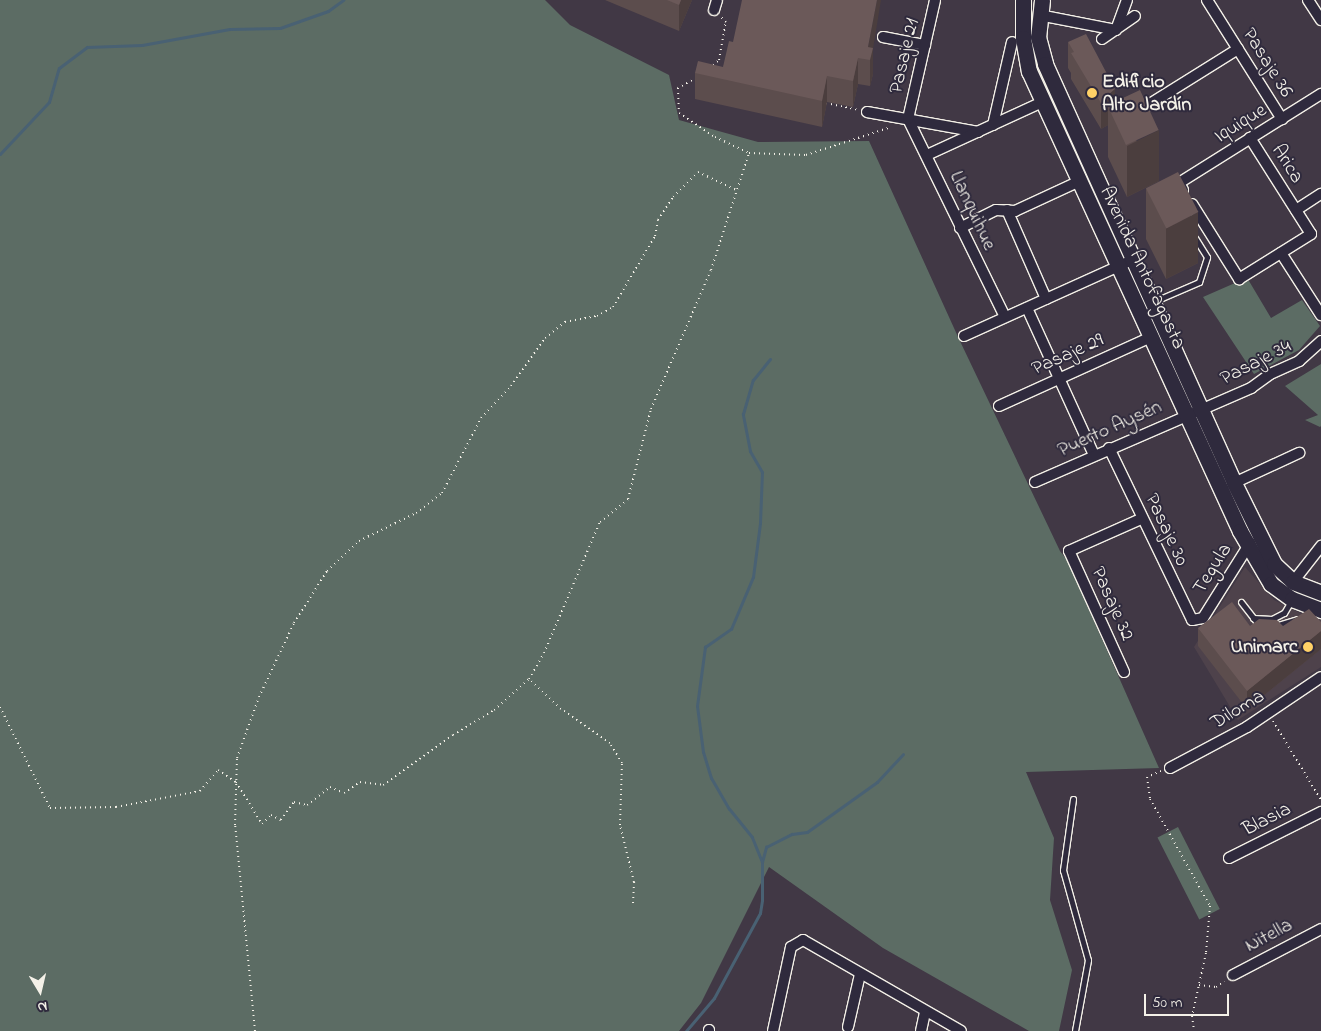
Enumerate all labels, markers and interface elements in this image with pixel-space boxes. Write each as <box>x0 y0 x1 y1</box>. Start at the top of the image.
street label: Pasaje 21 <box>885 16 925 96</box>
street label: Pasaje 36 <box>1236 24 1298 102</box>
place label: Edificio Alto Jardín <box>1102 70 1191 117</box>
marker: Edificio Alto Jardín <box>1086 87 1098 99</box>
street label: Iquique <box>1211 99 1271 149</box>
street label: Arica <box>1266 140 1308 188</box>
street label: Llanquihue <box>943 168 1001 254</box>
street label: Avenida Antofagasta <box>1094 183 1190 353</box>
street label: Pasaje 29 <box>1028 329 1108 381</box>
street label: Pasaje 34 <box>1216 335 1296 391</box>
street label: Puerto Aysén <box>1054 395 1166 463</box>
street label: Pasaje 30 <box>1139 490 1193 570</box>
street label: Tegula <box>1188 539 1238 599</box>
street label: Pasaje 32 <box>1085 563 1139 645</box>
place label: Unimarc <box>1231 635 1298 659</box>
marker: Unimarc <box>1302 641 1314 653</box>
street label: Diloma <box>1207 685 1269 735</box>
street label: Blasia <box>1239 798 1295 842</box>
street label: Nitella <box>1241 914 1297 958</box>
north arrow <box>15 966 65 1016</box>
scale bar <box>1146 984 1231 1016</box>
text: 50 m <box>1152 992 1182 1014</box>
text: N <box>36 995 49 1017</box>

